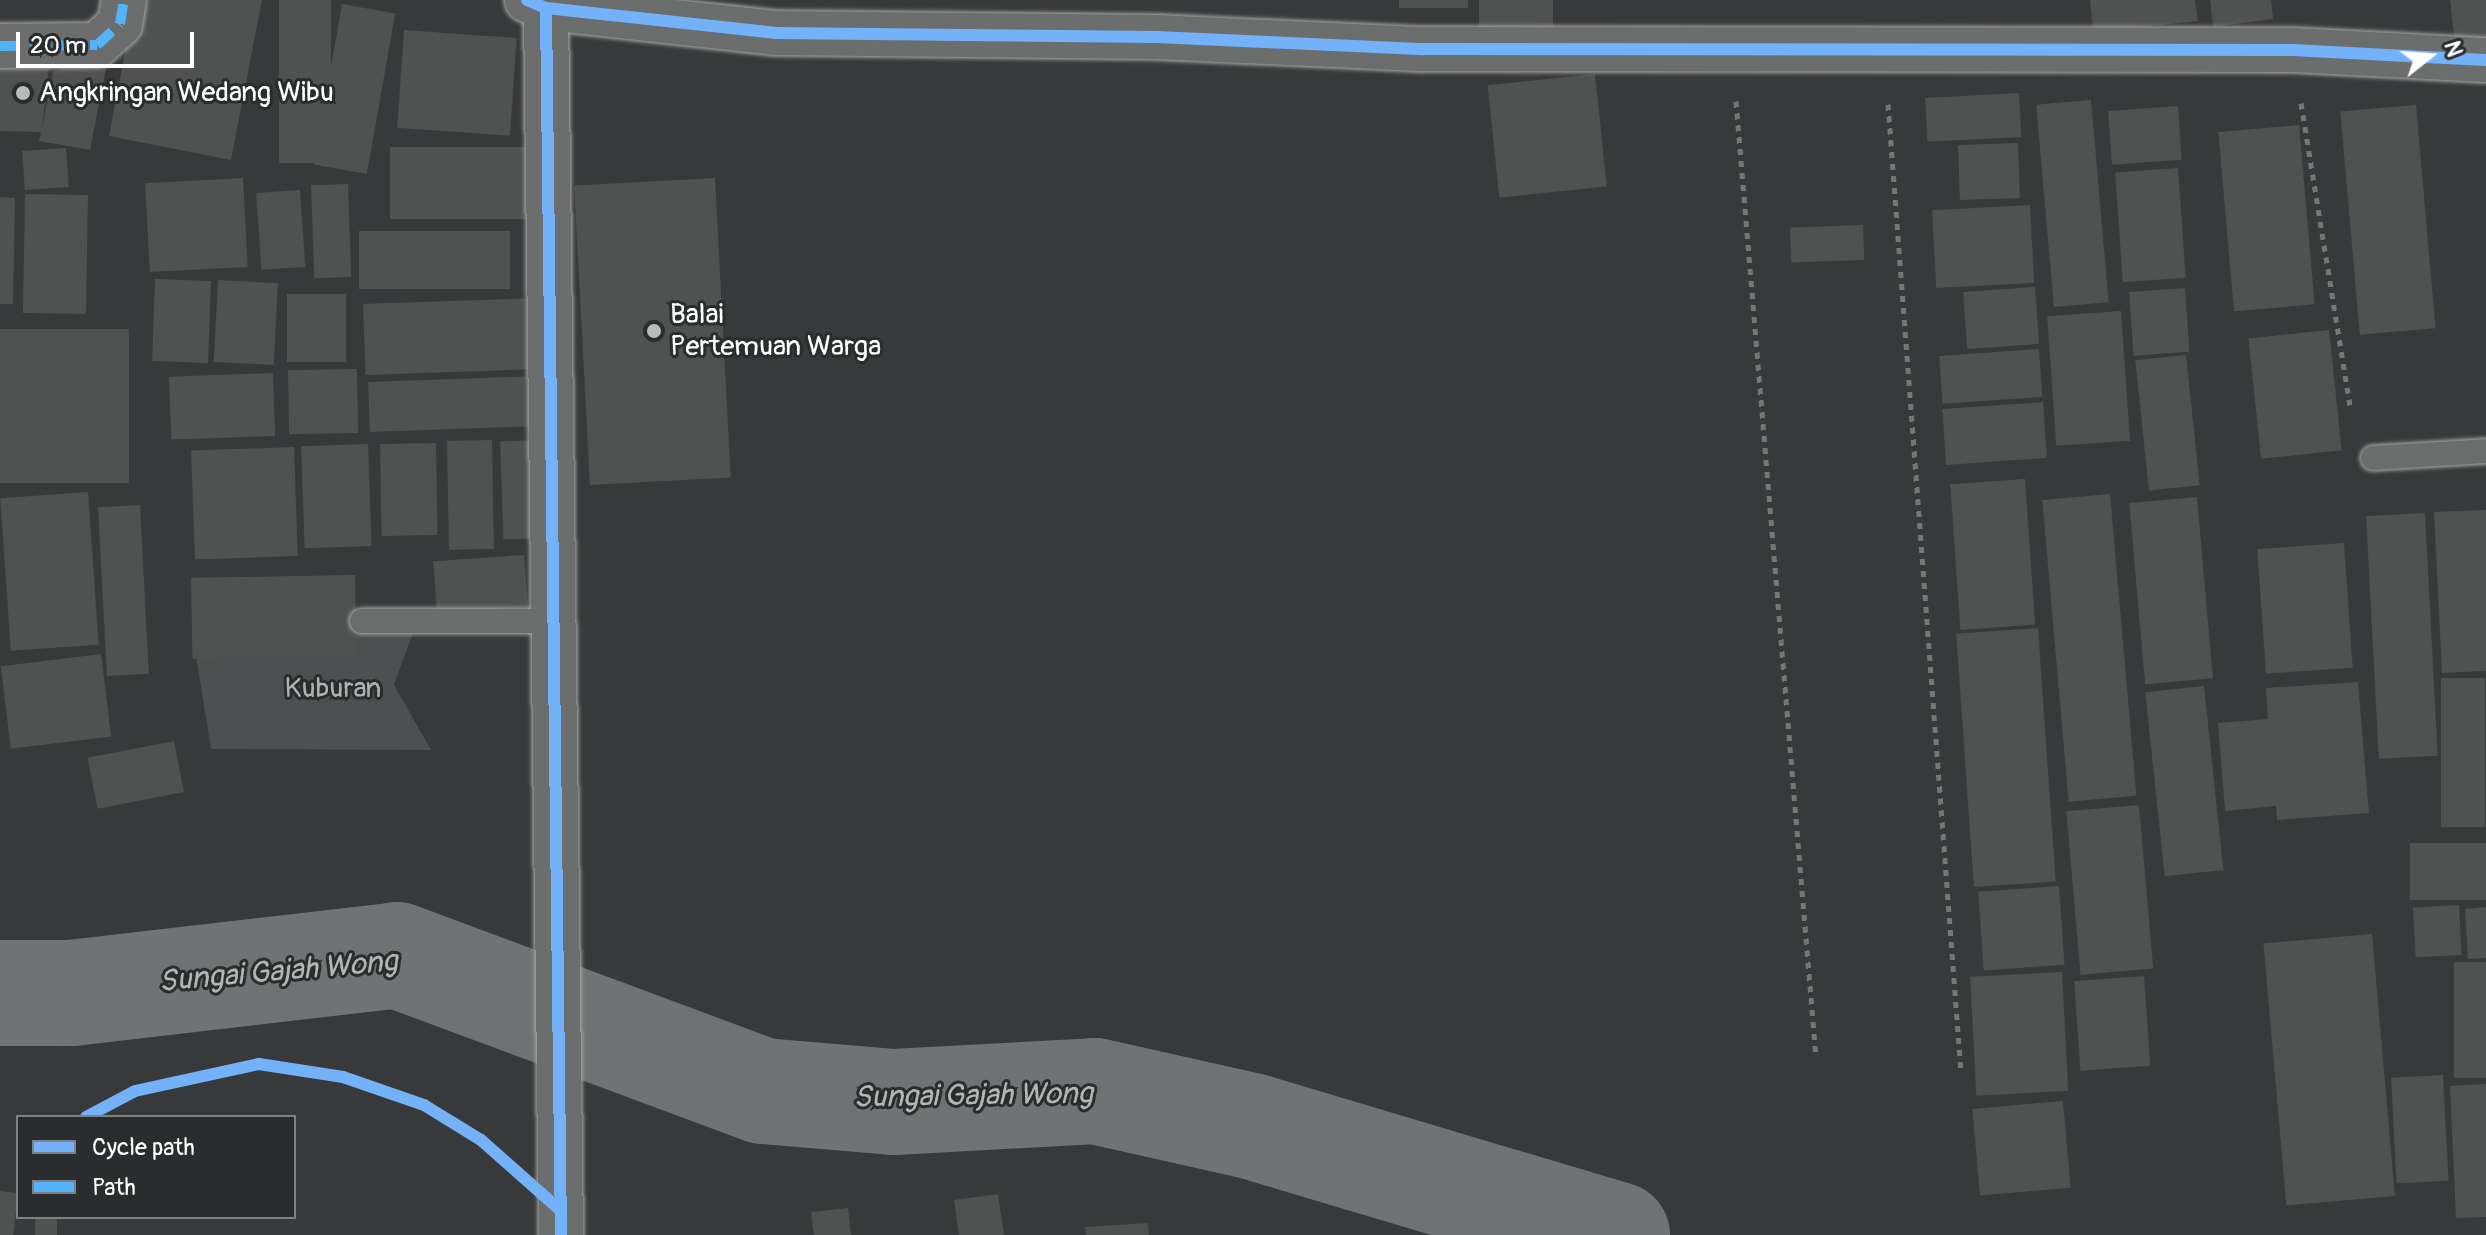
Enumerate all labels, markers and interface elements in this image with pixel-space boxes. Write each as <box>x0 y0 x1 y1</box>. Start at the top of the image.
scale bar <box>20 16 198 66</box>
north arrow <box>2390 16 2470 96</box>
text: 20 m <box>30 31 86 60</box>
text: N <box>2437 38 2469 60</box>
place label: Angkringan Wedang Wibu <box>39 76 334 110</box>
marker: Angkringan Wedang Wibu <box>14 84 32 102</box>
place label: Balai Pertemuan Warga <box>670 298 881 364</box>
marker: Balai Pertemuan Warga <box>645 322 663 340</box>
park label: Kuburan <box>285 672 381 706</box>
water label: Sungai Gajah Wong <box>157 944 399 1000</box>
water label: Sungai Gajah Wong <box>853 1076 1093 1116</box>
legend <box>16 1115 296 1219</box>
text: Cycle path <box>92 1133 195 1162</box>
text: Path <box>92 1173 136 1202</box>

